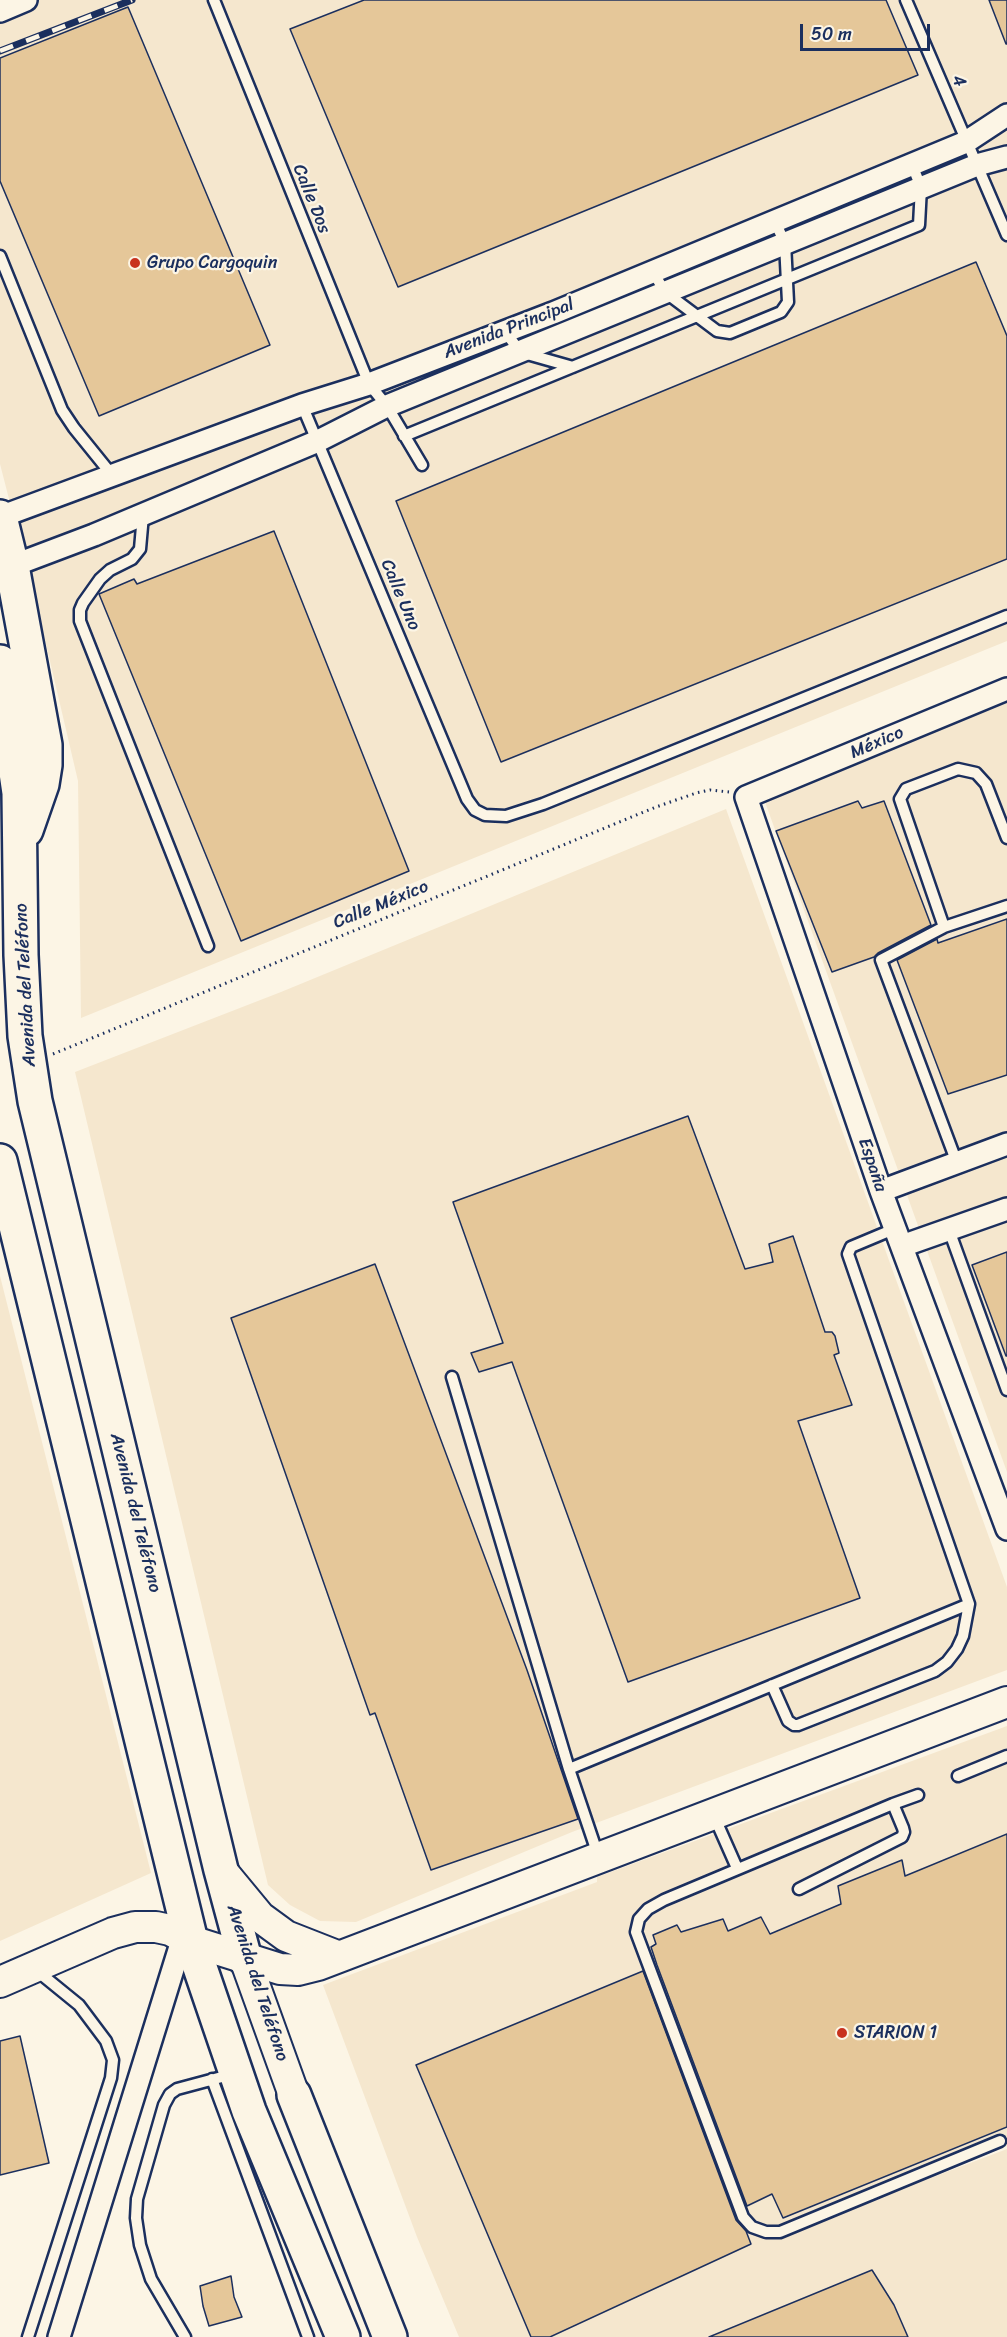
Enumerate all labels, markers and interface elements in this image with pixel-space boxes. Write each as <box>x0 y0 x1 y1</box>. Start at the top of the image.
scale bar <box>803 12 934 50</box>
text: 50 m <box>811 18 852 50</box>
street label: 4 <box>946 72 970 90</box>
street label: Calle Dos <box>287 161 335 237</box>
place label: Grupo Cargoquin <box>147 252 278 274</box>
marker: Grupo Cargoquin <box>128 256 142 270</box>
street label: Avenida Principal <box>441 294 577 364</box>
street label: Calle Uno <box>375 556 425 634</box>
street label: México <box>847 722 907 764</box>
street label: Calle México <box>330 876 432 934</box>
street label: Avenida del Teléfono <box>11 903 41 1067</box>
street label: España <box>853 1135 891 1195</box>
street label: Avenida del Teléfono <box>105 1431 165 1595</box>
street label: Avenida del Teléfono <box>221 1902 293 2064</box>
place label: STARION 1 <box>854 2022 937 2044</box>
marker: STARION 1 <box>835 2026 849 2040</box>

